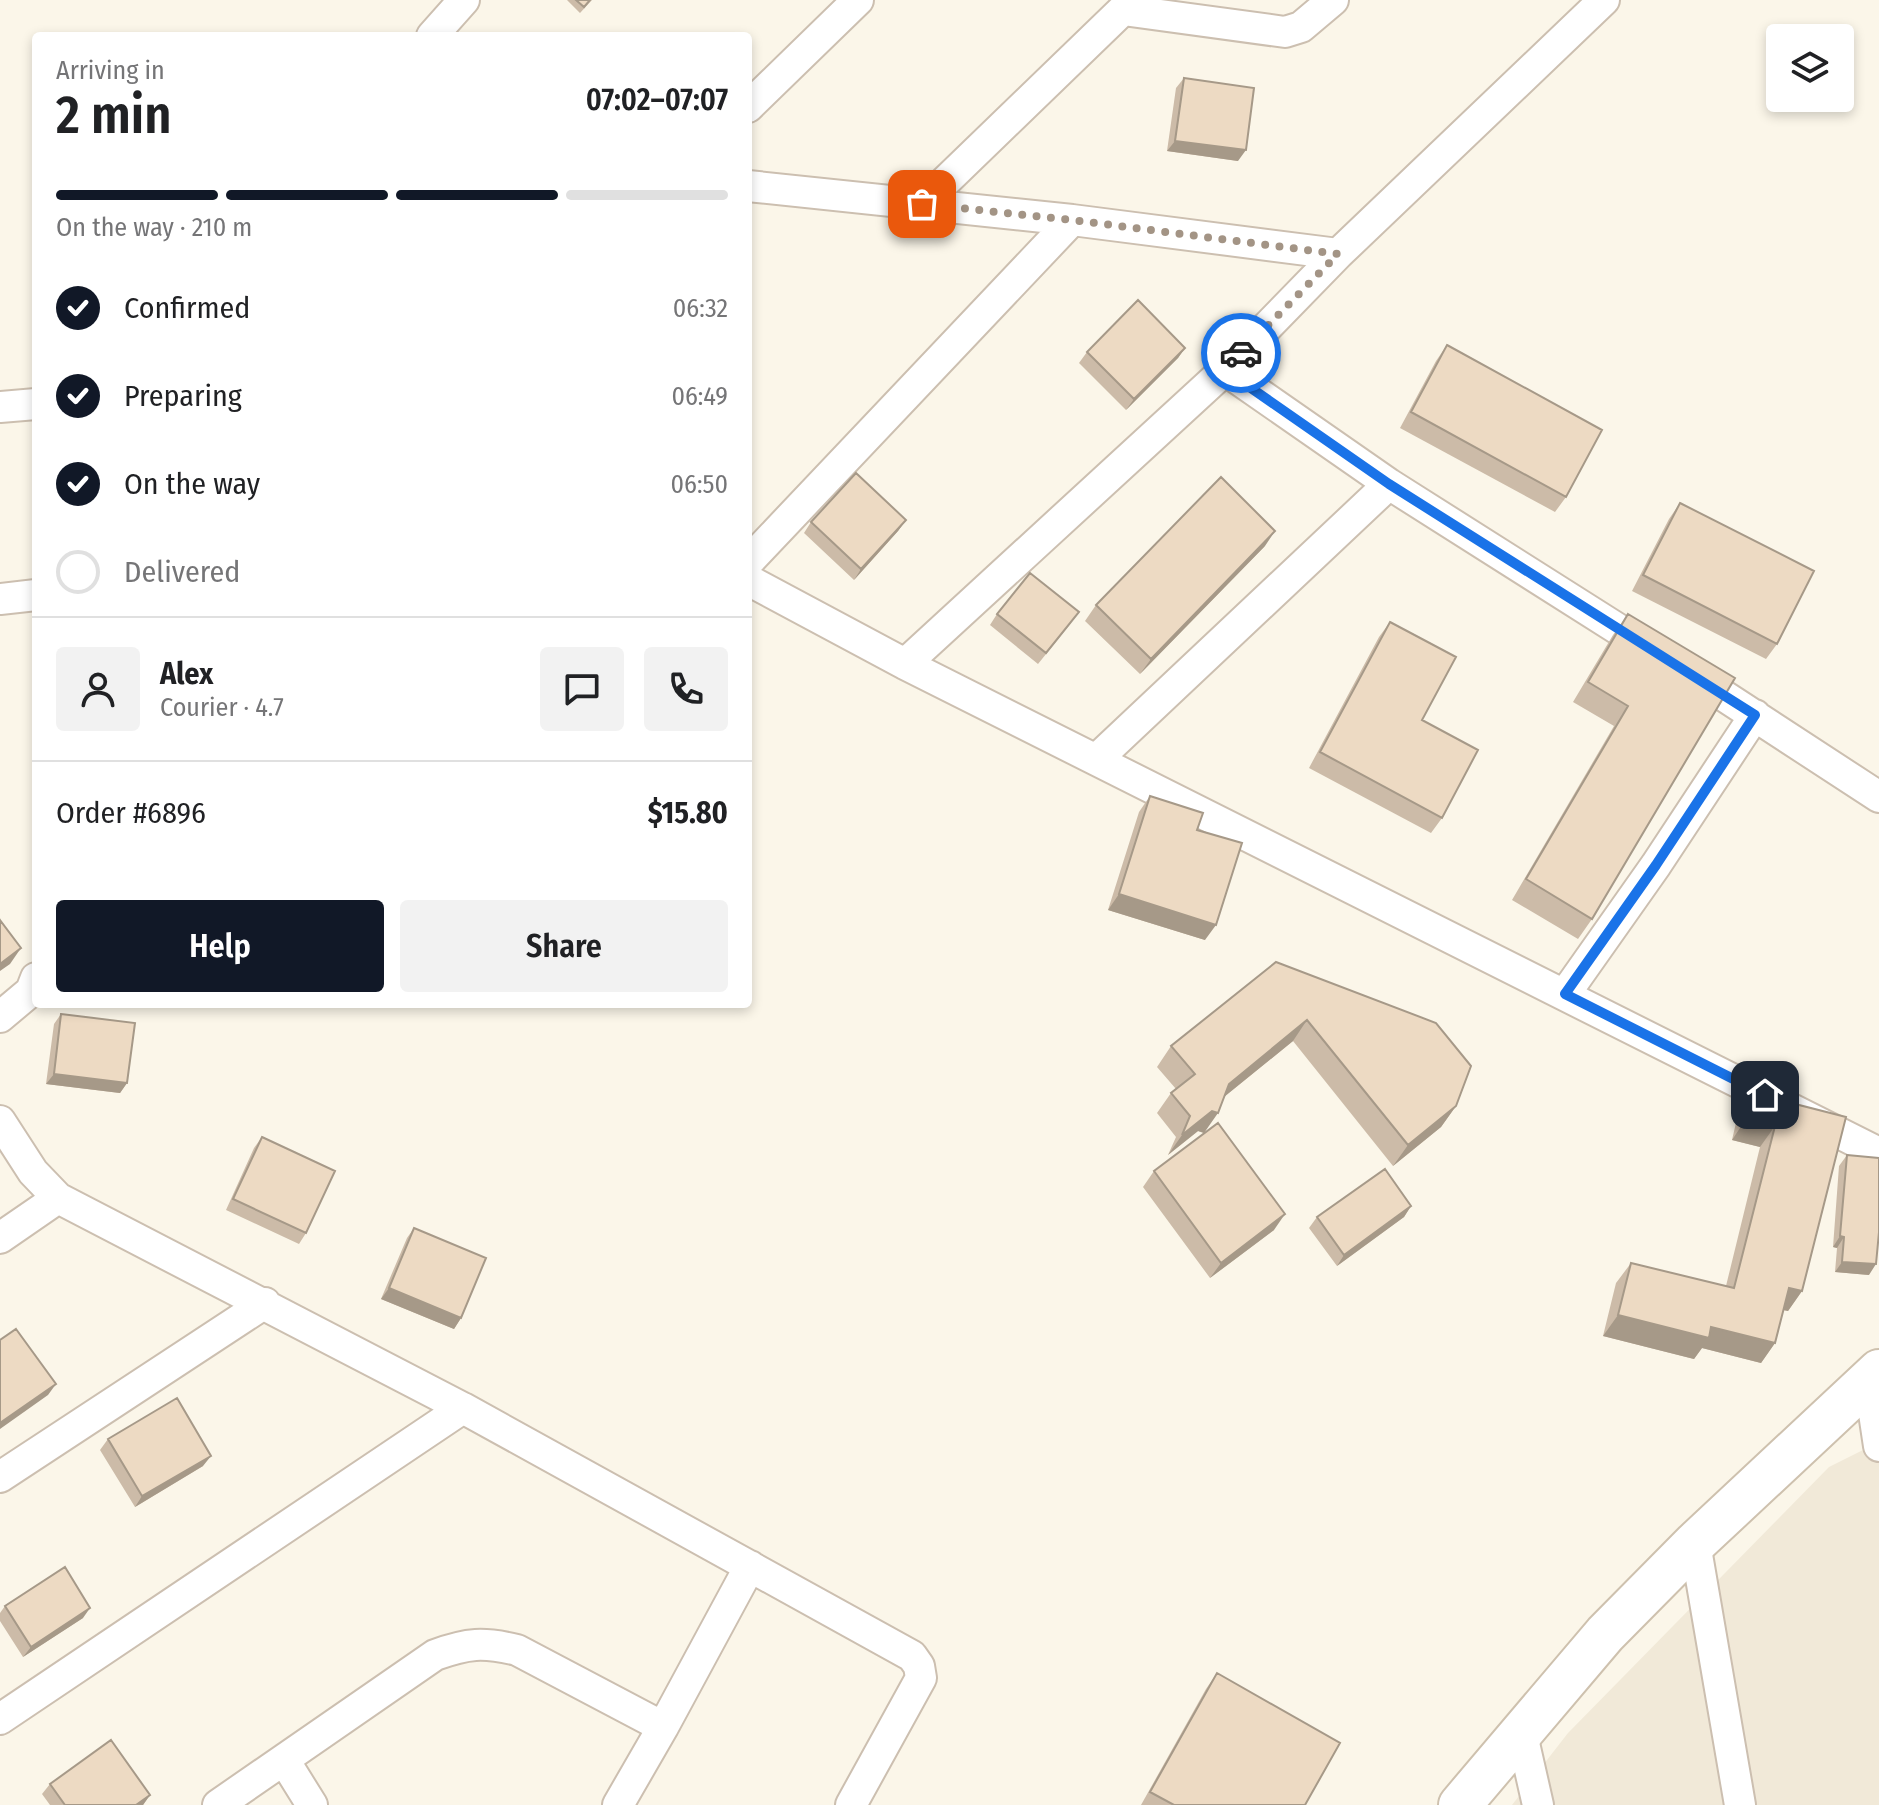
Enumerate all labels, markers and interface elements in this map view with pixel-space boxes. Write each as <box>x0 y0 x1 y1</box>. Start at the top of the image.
map controls <box>1766 24 1854 112</box>
button: layers <box>1766 24 1854 112</box>
text: Arriving in <box>56 55 165 86</box>
text: 07:02–07:07 <box>586 82 728 118</box>
text: 2 min <box>56 84 172 147</box>
pin <box>888 170 956 238</box>
icon: bag <box>900 182 944 226</box>
text: On the way · 210 m <box>56 212 252 243</box>
icon: check <box>56 286 100 330</box>
text: Confirmed <box>124 290 250 326</box>
text: 06:32 <box>673 293 728 324</box>
courier <box>1201 313 1281 393</box>
icon: car <box>1219 331 1263 375</box>
icon: check <box>56 374 100 418</box>
text: Preparing <box>124 378 242 414</box>
text: 06:49 <box>671 381 728 412</box>
icon: check <box>56 462 100 506</box>
text: On the way <box>124 466 260 502</box>
text: 06:50 <box>670 469 728 500</box>
text: Delivered <box>124 554 240 590</box>
button: person <box>56 647 140 731</box>
button: chat <box>540 647 624 731</box>
button: phone <box>644 647 728 731</box>
text: Alex <box>160 656 213 692</box>
text: Courier · 4.7 <box>160 692 284 723</box>
text: Order #6896 <box>56 795 206 831</box>
text: $15.80 <box>648 795 728 831</box>
button: Help <box>56 900 384 992</box>
button: Share <box>400 900 728 992</box>
pin <box>1731 1061 1799 1129</box>
icon: home <box>1743 1073 1787 1117</box>

